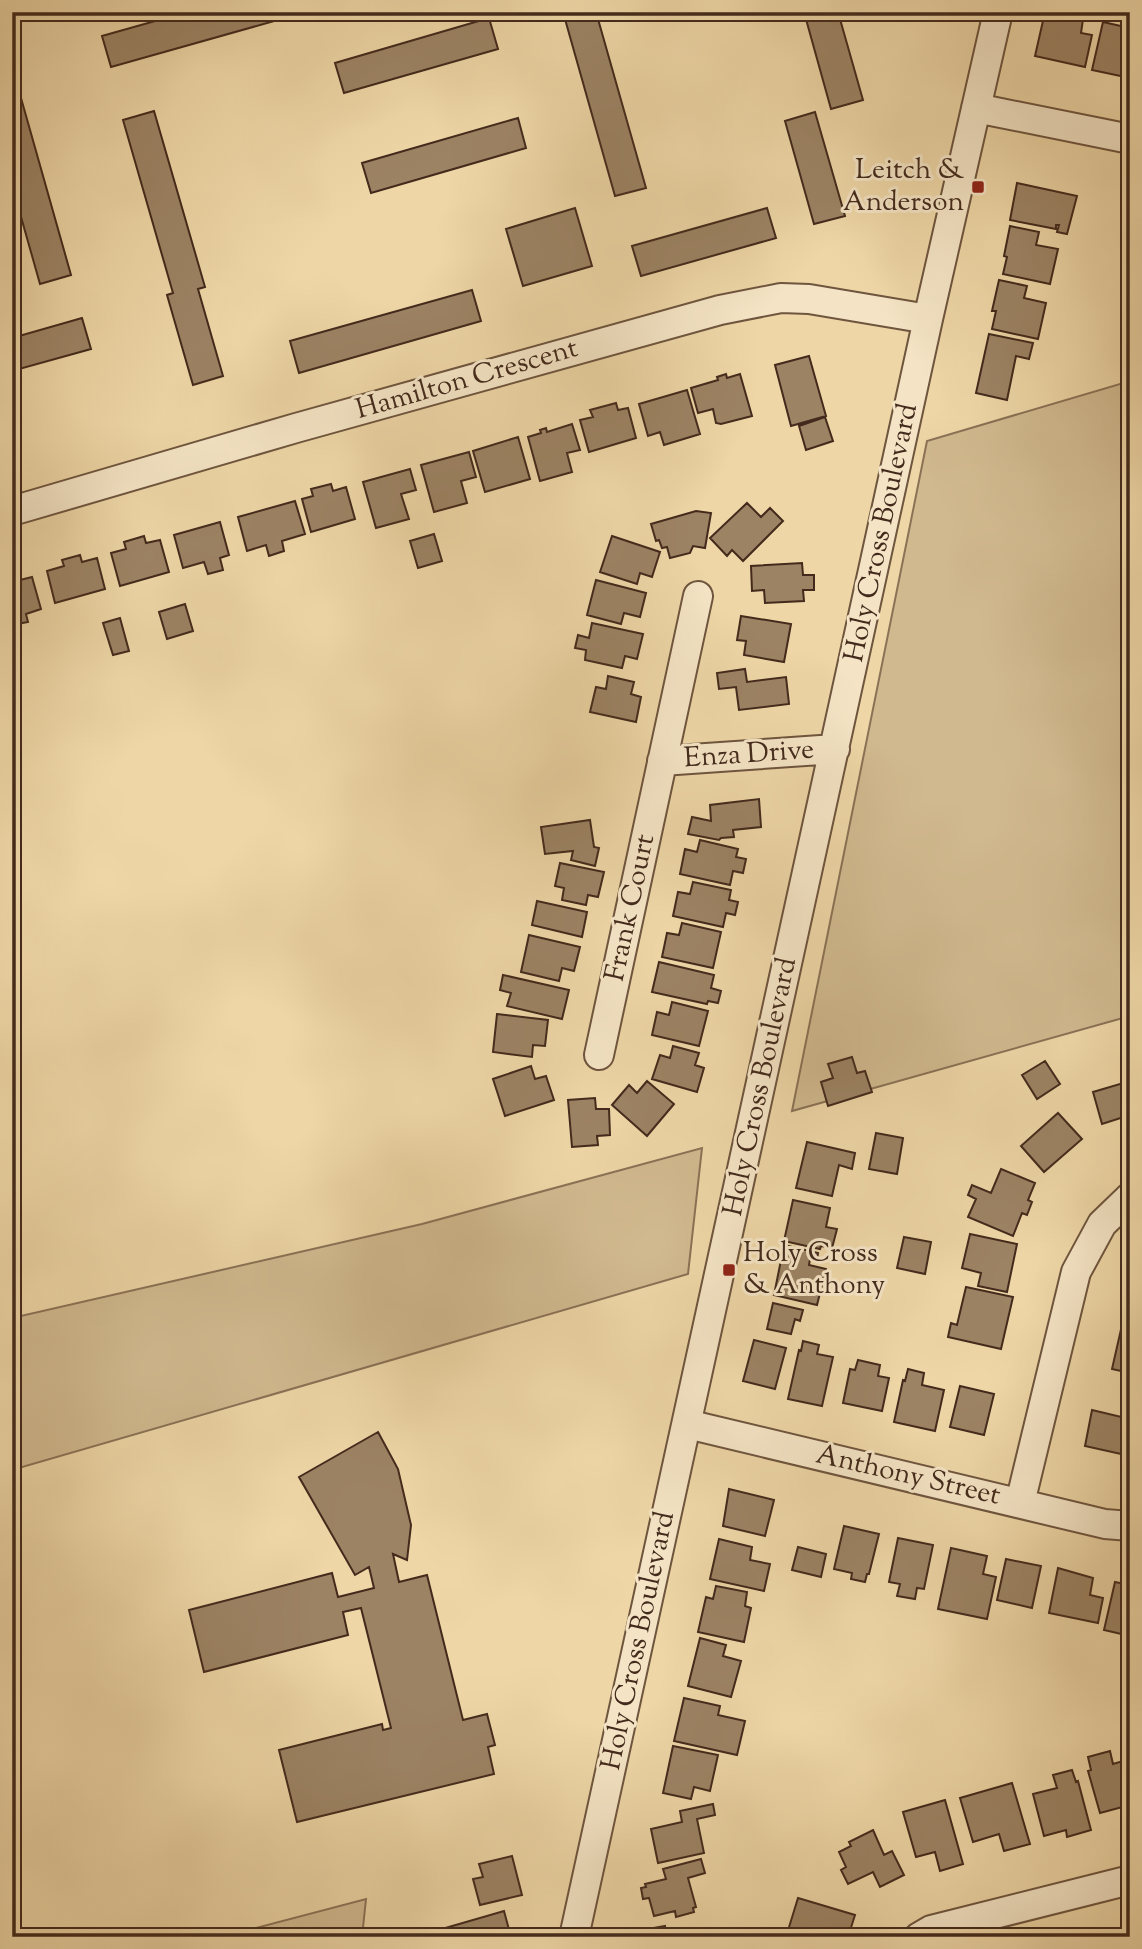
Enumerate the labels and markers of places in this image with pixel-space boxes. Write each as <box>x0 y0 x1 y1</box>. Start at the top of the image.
place label: Leitch & Anderson <box>843 151 964 223</box>
marker: Leitch & Anderson <box>970 179 986 195</box>
place label: Holy Cross & Anthony <box>743 1234 885 1306</box>
marker: Holy Cross & Anthony <box>721 1262 737 1278</box>

